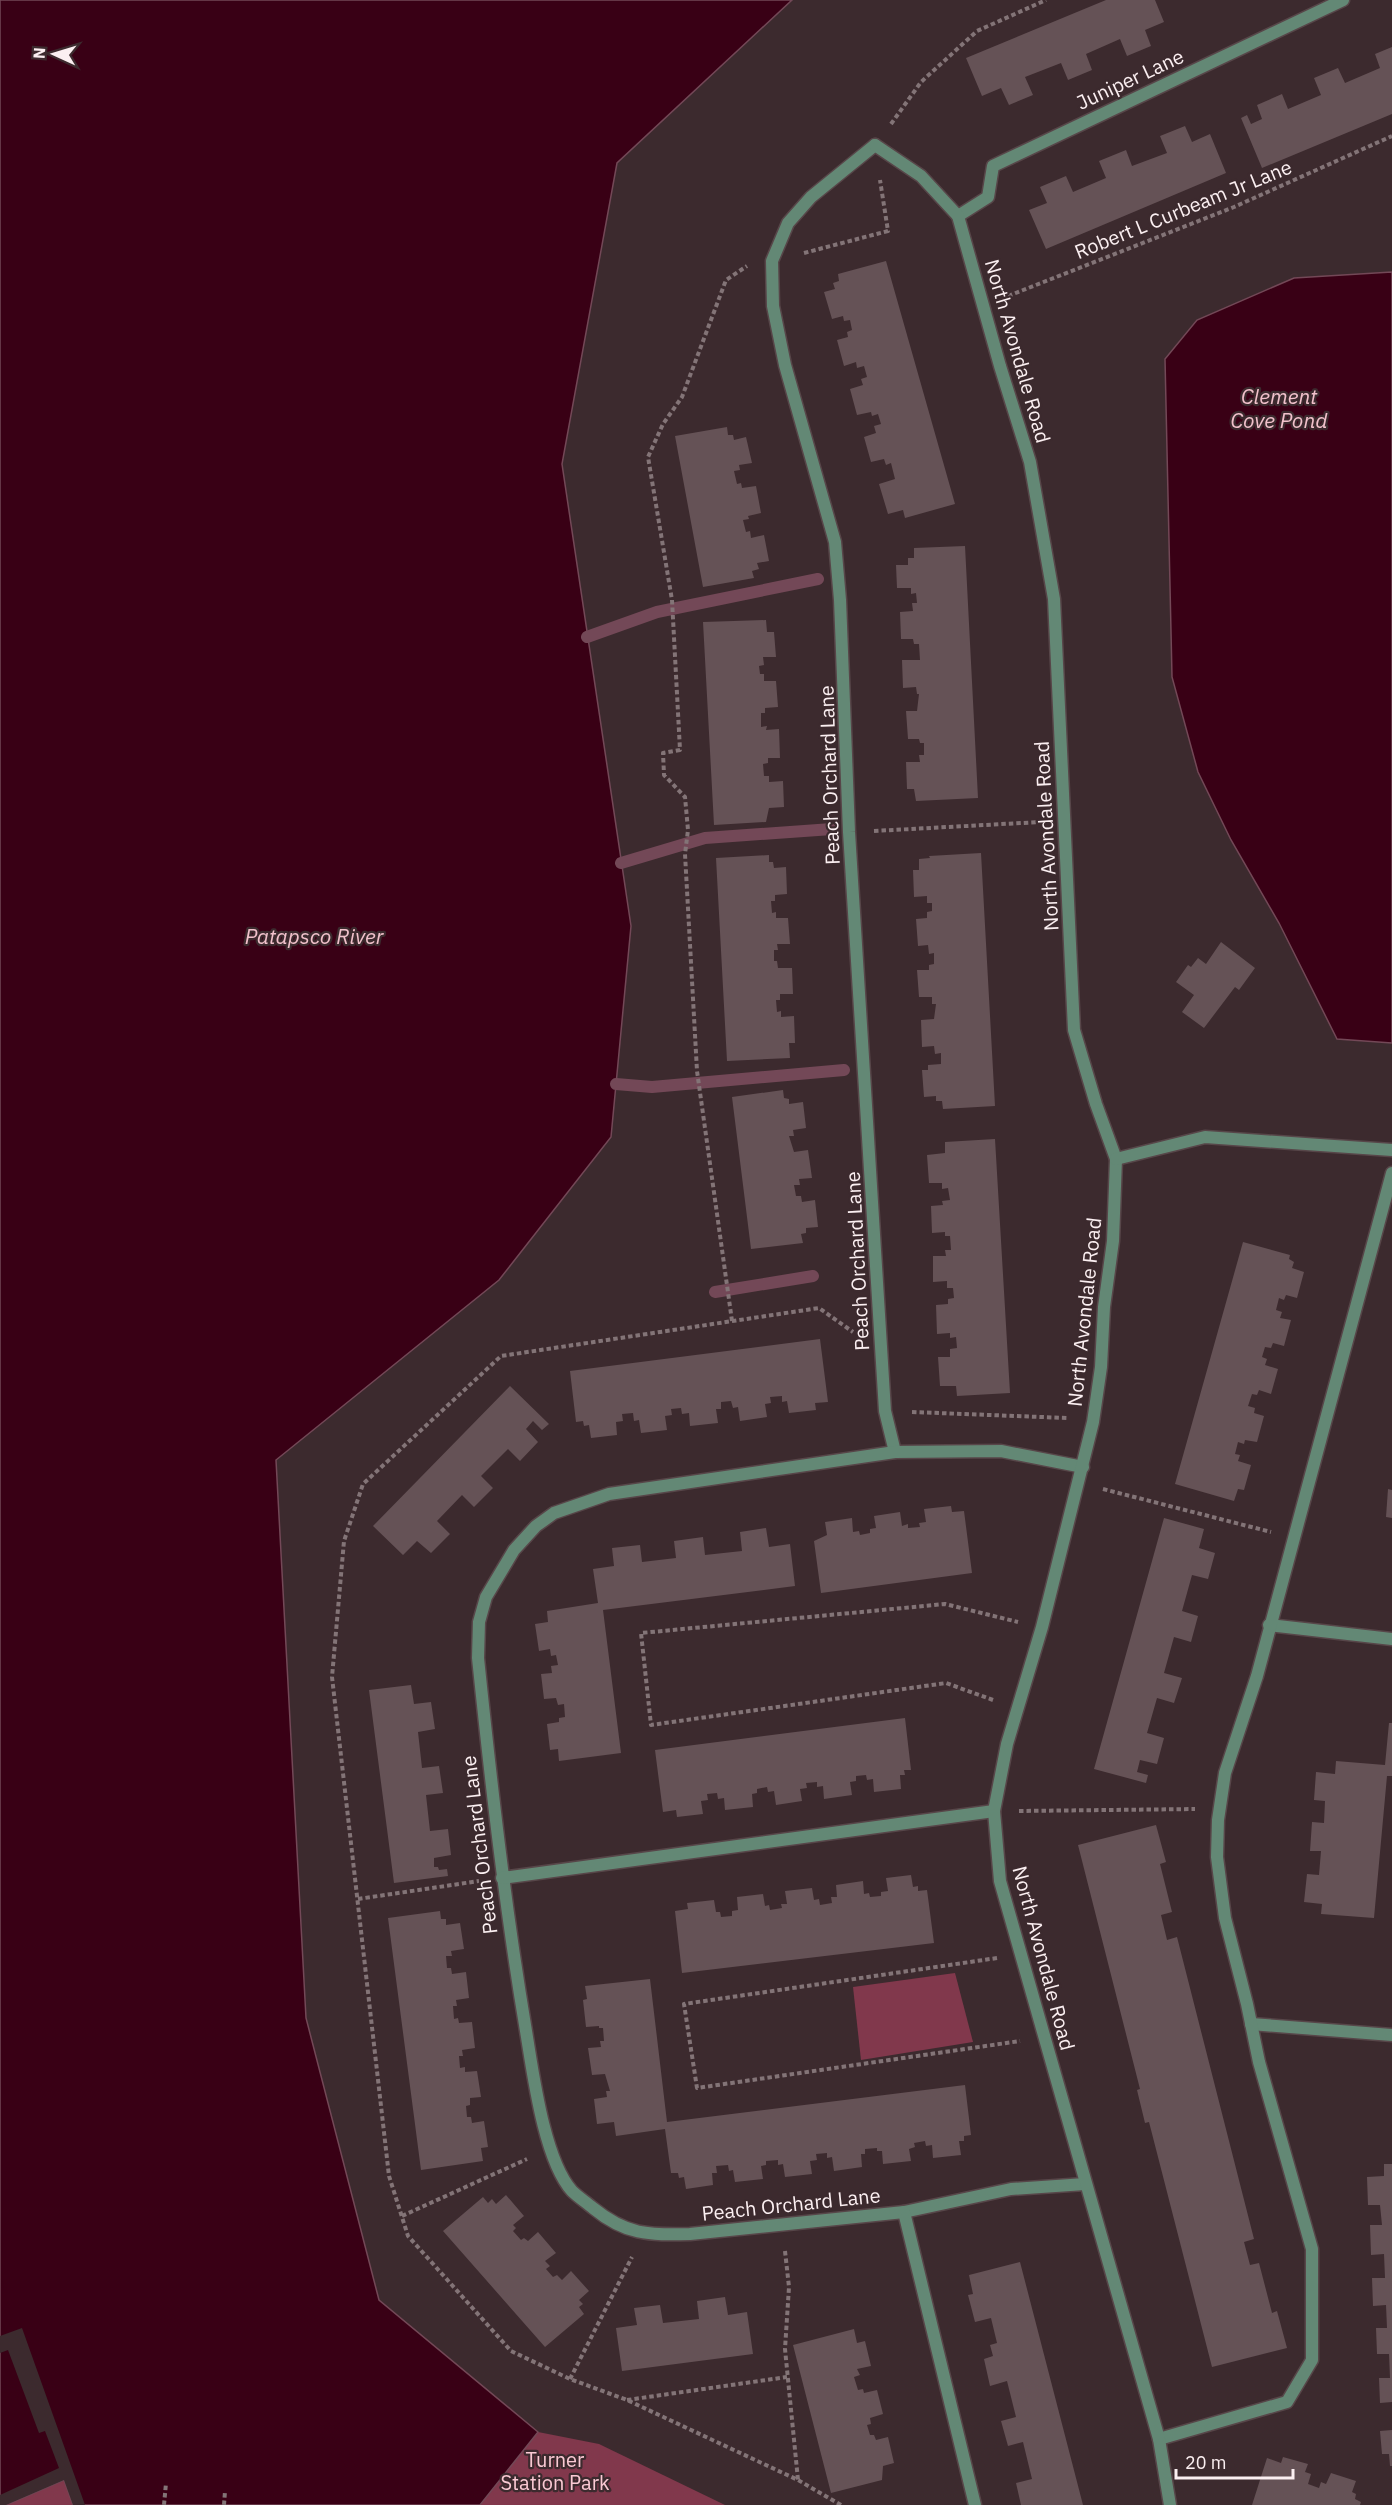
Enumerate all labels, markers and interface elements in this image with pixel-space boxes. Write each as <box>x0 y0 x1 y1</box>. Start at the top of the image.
north arrow <box>24 24 84 84</box>
street label: Juniper Lane <box>1072 42 1188 116</box>
text: N <box>29 46 49 59</box>
street label: Robert L Curbeam Jr Lane <box>1070 153 1296 265</box>
street label: North Avondale Road <box>979 256 1057 446</box>
water label: Clement Cove Pond <box>1230 382 1328 434</box>
street label: Peach Orchard Lane <box>812 685 846 865</box>
street label: North Avondale Road <box>1028 740 1064 932</box>
water label: Patapsco River <box>245 922 385 950</box>
street label: Peach Orchard Lane <box>839 1171 875 1351</box>
street label: North Avondale Road <box>1061 1216 1107 1408</box>
street label: Peach Orchard Lane <box>455 1754 503 1936</box>
street label: North Avondale Road <box>1006 1863 1082 2053</box>
street label: Peach Orchard Lane <box>700 2181 882 2227</box>
scale bar <box>1176 2442 1293 2480</box>
park label: Turner Station Park <box>500 2446 610 2496</box>
text: 20 m <box>1185 2451 1227 2474</box>

